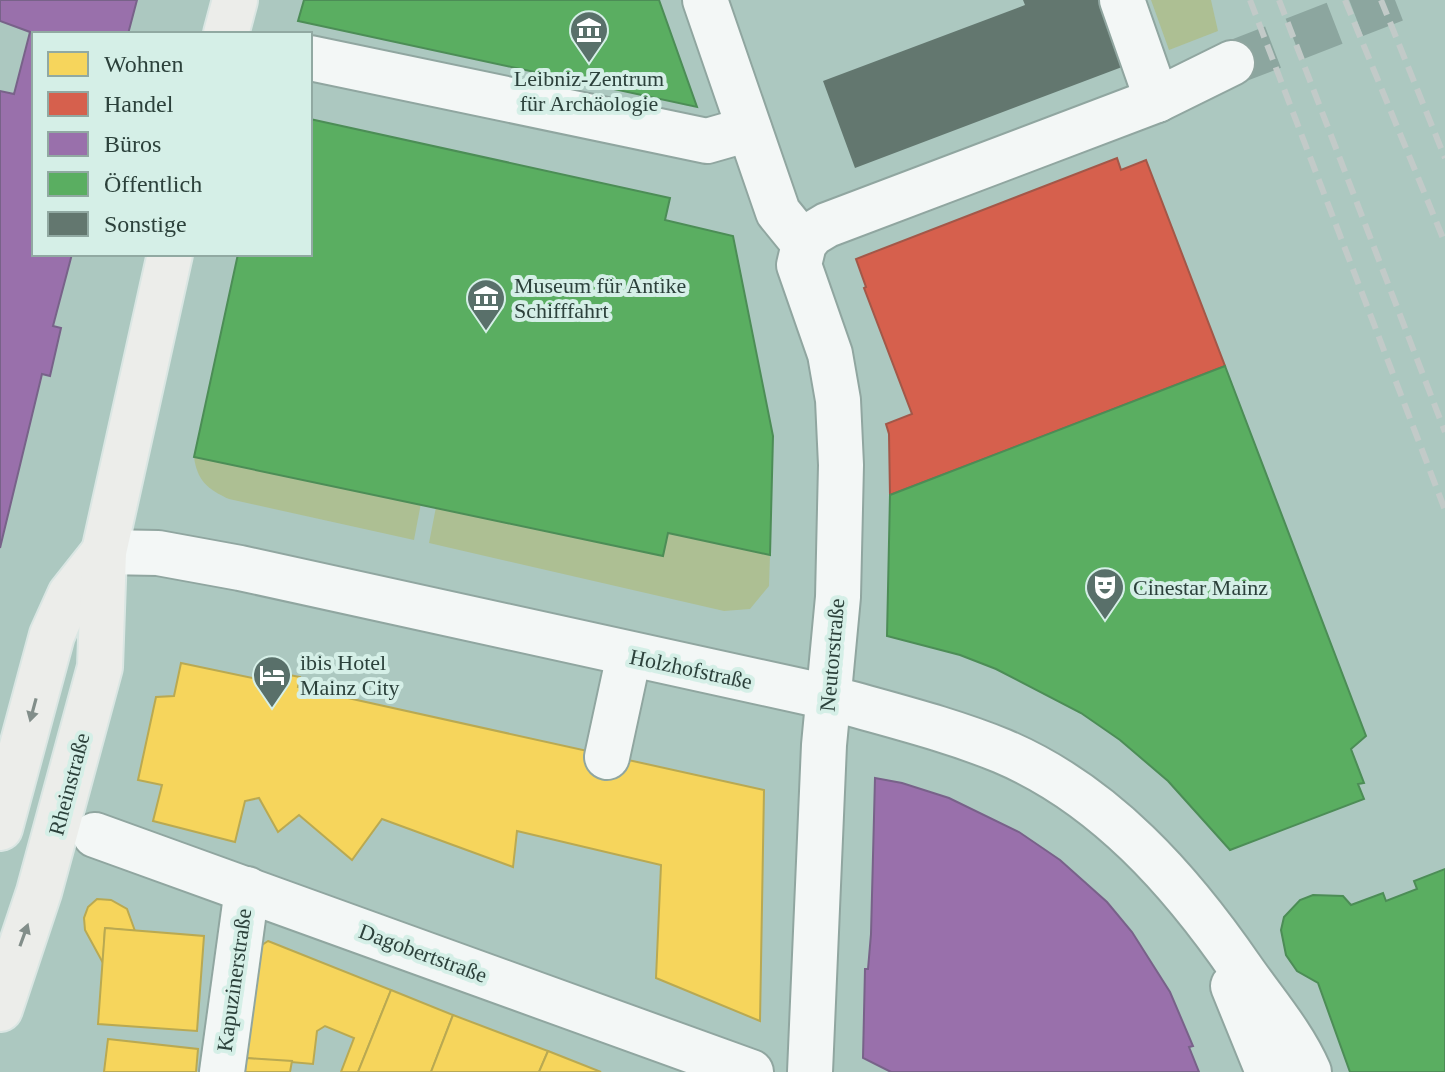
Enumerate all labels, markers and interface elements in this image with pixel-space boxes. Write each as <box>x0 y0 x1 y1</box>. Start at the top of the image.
museum icon: Leibniz-Zentrum für Archäologie <box>568 9 610 64</box>
legend <box>32 32 312 256</box>
text: Wohnen <box>104 51 183 77</box>
place label: Leibniz-Zentrum für Archäologie <box>514 66 664 116</box>
text: Handel <box>104 91 174 117</box>
text: Büros <box>104 131 161 157</box>
text: Öffentlich <box>104 171 202 197</box>
text: Sonstige <box>104 211 187 237</box>
place label: Museum für Antike Schifffahrt <box>514 273 686 323</box>
museum icon: Museum für Antike Schifffahrt <box>465 277 507 332</box>
theatre icon: Cinestar Mainz <box>1084 566 1126 621</box>
place label: Cinestar Mainz <box>1133 575 1268 600</box>
street label: Neutorstraße <box>815 597 849 713</box>
street label: Holzhofstraße <box>627 644 755 694</box>
place label: ibis Hotel Mainz City <box>300 650 400 700</box>
hotel icon: ibis Hotel Mainz City <box>251 654 293 709</box>
one-way arrow <box>26 698 38 723</box>
street label: Rheinstraße <box>43 730 95 838</box>
street label: Kapuzinerstraße <box>212 907 256 1053</box>
street label: Dagobertstraße <box>356 918 490 988</box>
one-way arrow <box>18 923 31 947</box>

